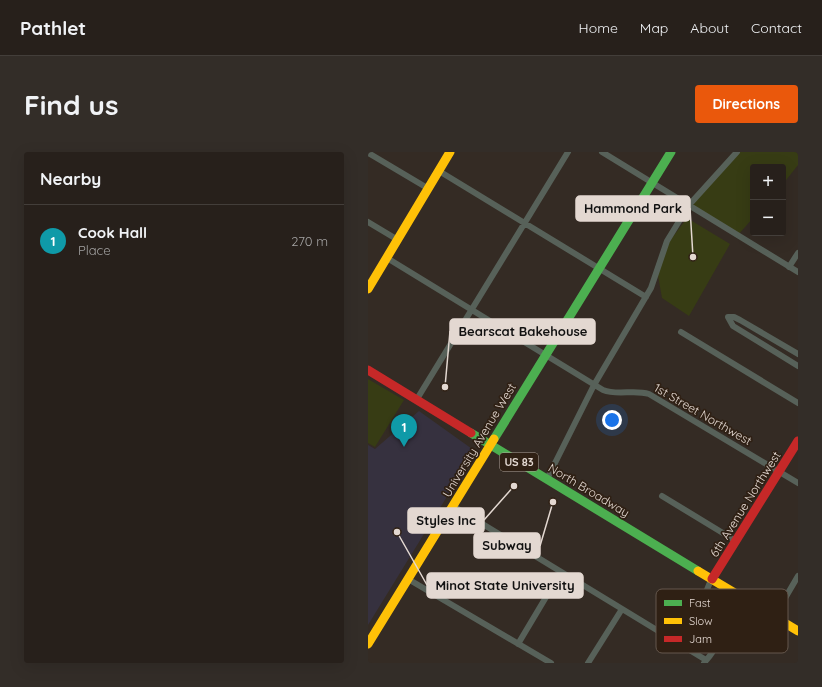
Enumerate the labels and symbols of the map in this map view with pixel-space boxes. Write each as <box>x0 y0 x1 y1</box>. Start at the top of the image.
callout: Hammond Park <box>576 196 690 221</box>
text: Hammond Park <box>584 200 682 216</box>
callout: Bearscat Bakehouse <box>450 319 595 344</box>
text: Bearscat Bakehouse <box>459 323 588 339</box>
street label: University Avenue West <box>439 380 519 500</box>
street label: 1st Street Northwest <box>651 380 755 448</box>
your location <box>602 410 622 430</box>
pin: 1 <box>391 414 417 447</box>
street label: 6th Avenue Northwest <box>706 448 784 560</box>
road number: US 83 <box>500 453 538 471</box>
street label: North Broadway <box>546 460 632 520</box>
callout: Styles Inc <box>408 508 484 533</box>
text: Styles Inc <box>416 512 476 528</box>
callout: Subway <box>474 533 540 558</box>
text: Subway <box>482 537 532 553</box>
callout: Minot State University <box>427 573 583 598</box>
text: Minot State University <box>435 577 575 593</box>
legend <box>656 589 788 653</box>
text: Fast <box>689 596 711 610</box>
text: Slow <box>689 614 713 628</box>
text: Jam <box>689 632 712 646</box>

